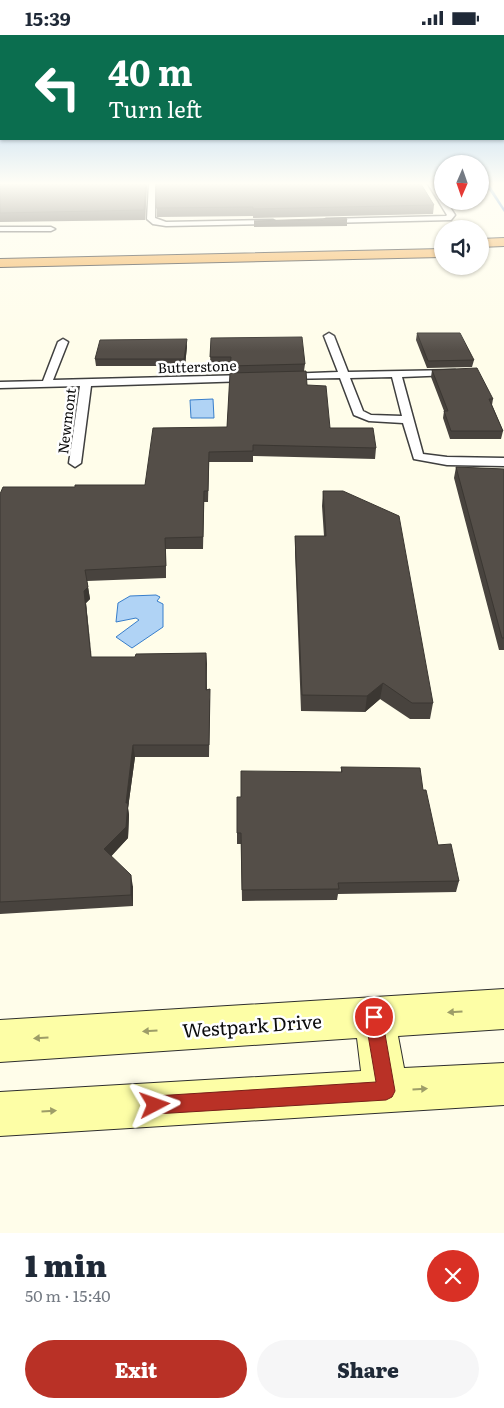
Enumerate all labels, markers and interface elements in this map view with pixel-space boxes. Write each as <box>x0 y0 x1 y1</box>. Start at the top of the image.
text: 15:39 <box>25 4 71 32</box>
text: 40 m <box>108 45 193 97</box>
icon: left <box>25 55 90 120</box>
text: Turn left <box>108 92 202 125</box>
north arrow <box>434 155 489 210</box>
map controls <box>434 155 489 275</box>
button: sound <box>434 220 489 275</box>
street label: Butterstone <box>157 355 237 377</box>
street label: Newmont <box>52 387 80 455</box>
pin <box>353 996 395 1038</box>
icon: arrive <box>360 1003 388 1031</box>
street label: Westpark Drive <box>181 1006 323 1044</box>
one-way arrow <box>447 1009 463 1017</box>
one-way arrow <box>142 1028 158 1036</box>
one-way arrow <box>33 1035 49 1043</box>
position arrow <box>128 1078 180 1130</box>
one-way arrow <box>413 1084 429 1092</box>
one-way arrow <box>41 1107 57 1115</box>
text: 1 min <box>25 1242 107 1286</box>
button: close <box>427 1250 479 1302</box>
text: 50 m · 15:40 <box>25 1283 111 1307</box>
button: Exit <box>25 1340 247 1398</box>
button: Share <box>257 1340 479 1398</box>

